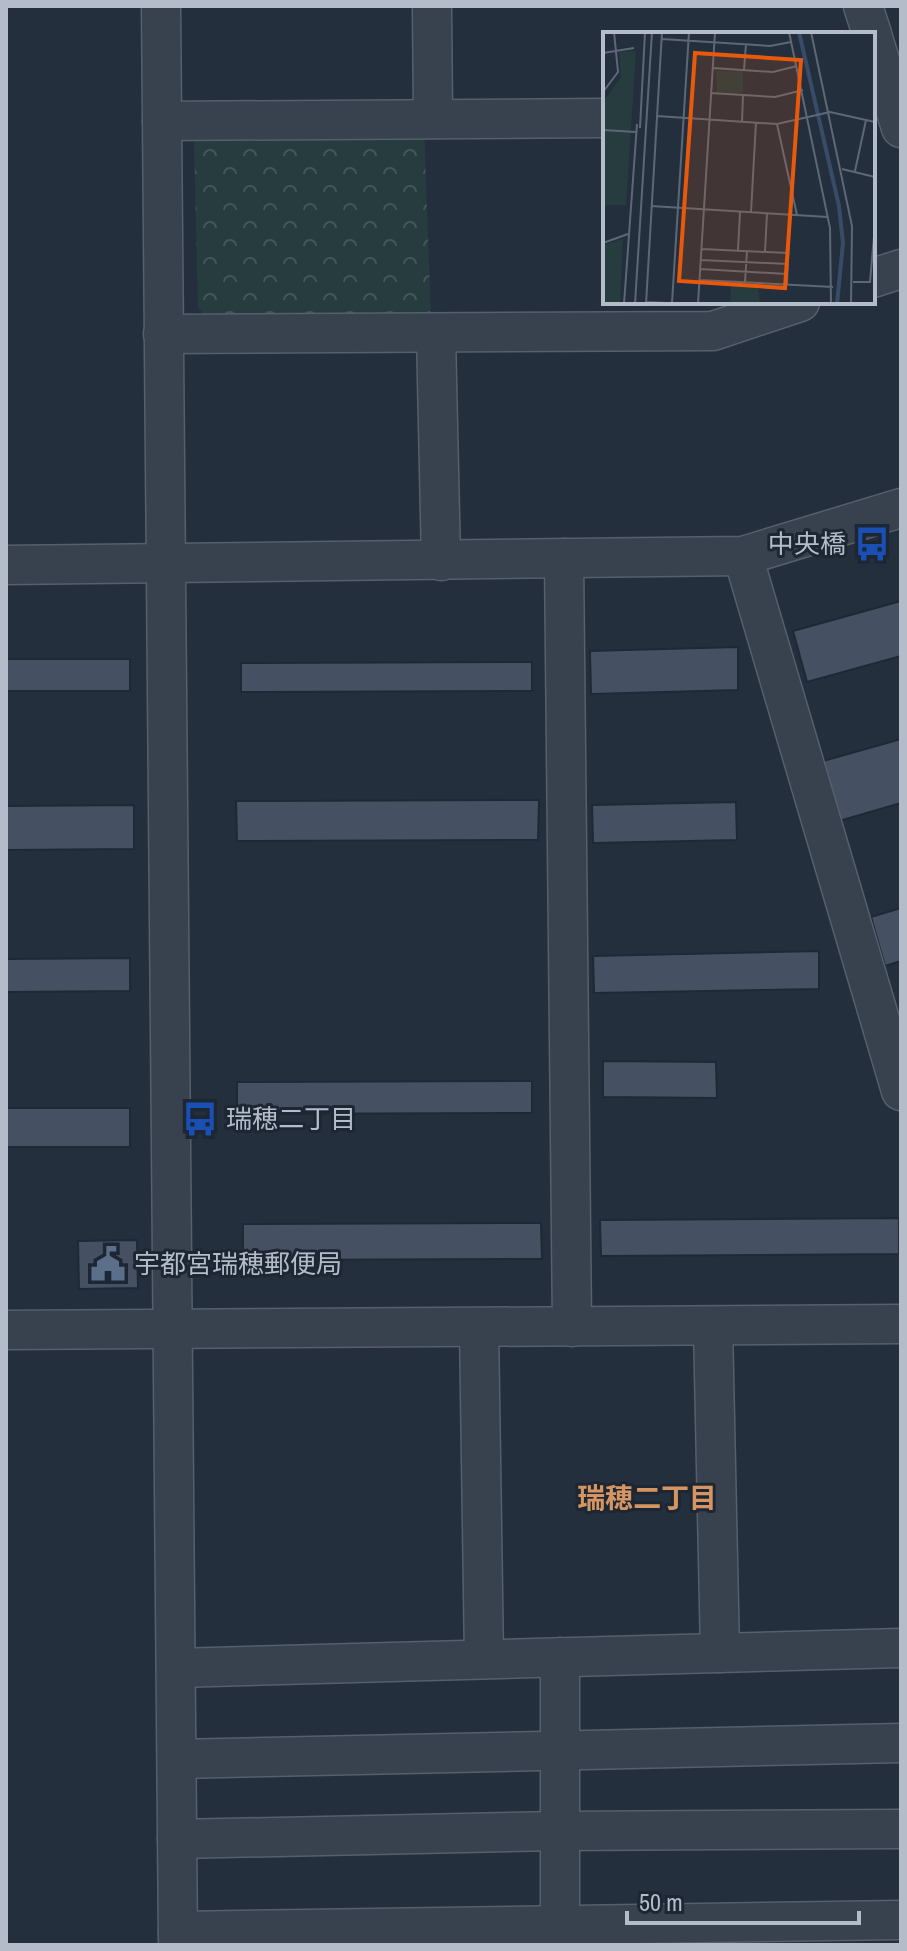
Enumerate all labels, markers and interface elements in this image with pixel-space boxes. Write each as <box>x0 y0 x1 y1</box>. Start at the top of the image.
inset map <box>603 32 875 304</box>
bus stop icon: 中央橋 <box>853 525 891 563</box>
place label: 中央橋 <box>768 526 846 561</box>
bus stop icon: 瑞穂二丁目 <box>181 1100 219 1138</box>
place label: 瑞穂二丁目 <box>226 1101 356 1136</box>
public building icon: 宇都宮瑞穂郵便局 <box>89 1245 127 1283</box>
place label: 宇都宮瑞穂郵便局 <box>134 1246 342 1281</box>
district label: 瑞穂二丁目 <box>577 1479 717 1517</box>
scale bar <box>627 1875 859 1925</box>
text: 50 m <box>639 1886 683 1918</box>

